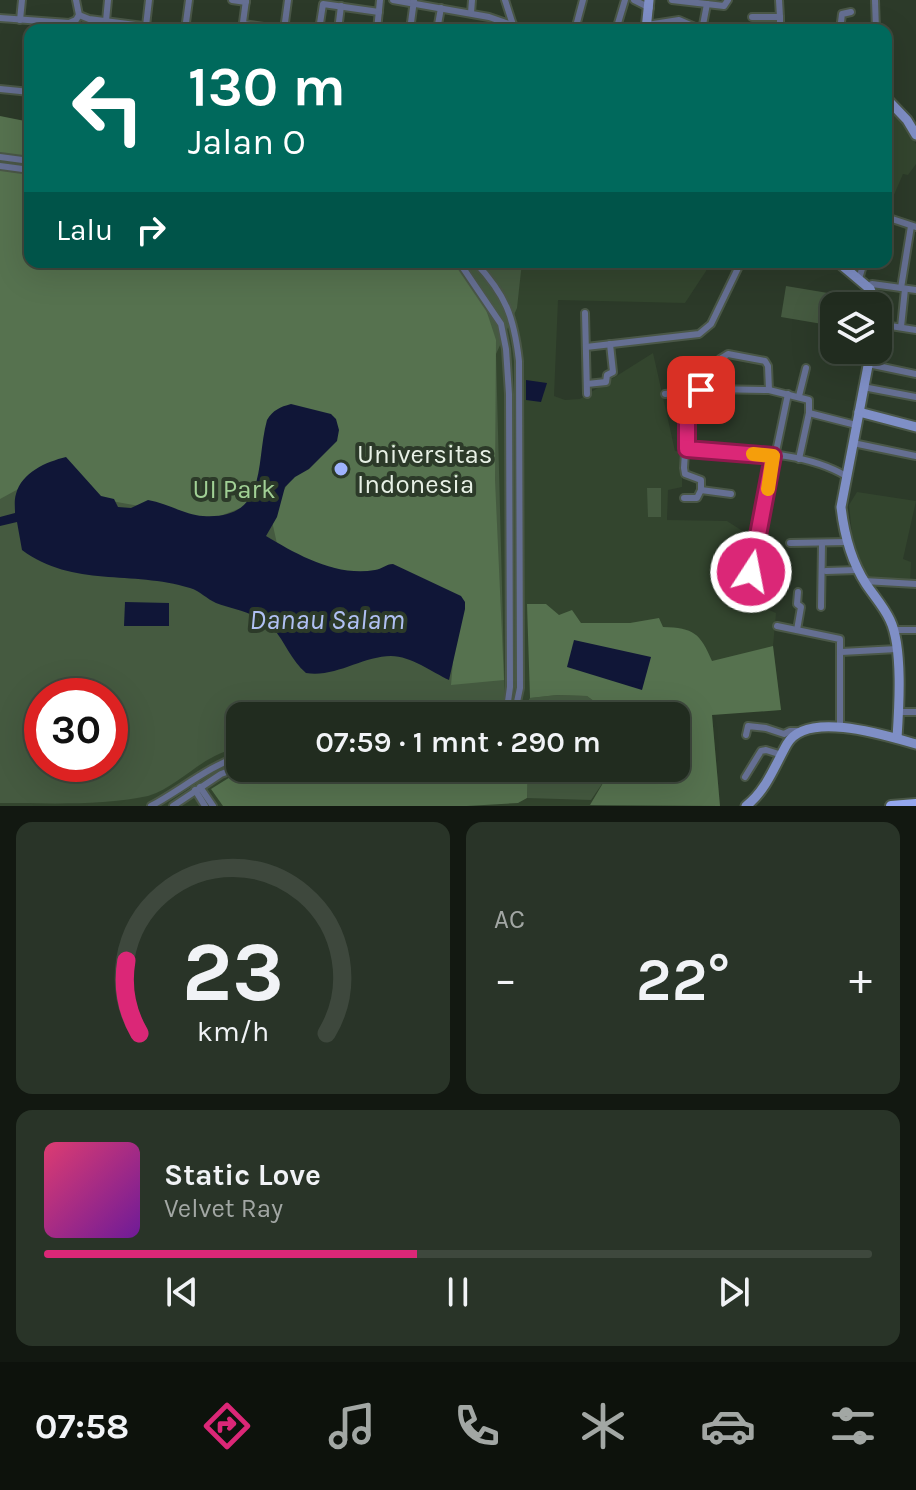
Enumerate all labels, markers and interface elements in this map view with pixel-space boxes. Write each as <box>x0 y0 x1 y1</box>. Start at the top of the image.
text: 130 m <box>188 54 346 119</box>
icon: left <box>56 56 160 160</box>
text: Jalan O <box>188 121 306 163</box>
icon: right <box>129 208 173 252</box>
text: Lalu <box>56 212 113 248</box>
map controls <box>820 292 892 364</box>
button: layers <box>820 292 892 364</box>
pin <box>667 356 735 424</box>
icon: arrive <box>679 368 723 412</box>
place label: Universitas Indonesia <box>357 439 492 500</box>
marker: Universitas Indonesia <box>332 460 350 478</box>
park label: UI Park <box>192 474 276 505</box>
position arrow <box>709 530 793 614</box>
water label: Danau Salam <box>249 603 405 636</box>
speed limit sign: 30 <box>24 678 128 782</box>
text: 07:59 · 1 mnt · 290 m <box>315 724 601 760</box>
text: AC <box>494 904 525 935</box>
text: 23 <box>182 924 284 1021</box>
text: 22° <box>636 945 730 1015</box>
text: − <box>494 954 517 1005</box>
text: + <box>849 954 872 1005</box>
text: km/h <box>197 1015 269 1048</box>
text: Static Love <box>164 1157 321 1193</box>
text: Velvet Ray <box>164 1193 283 1224</box>
icon: previous <box>160 1270 204 1314</box>
icon: pause <box>436 1270 480 1314</box>
icon: next <box>712 1270 756 1314</box>
icon: directions <box>199 1398 255 1454</box>
icon: music <box>324 1398 380 1454</box>
icon: phone <box>449 1398 505 1454</box>
icon: climate <box>575 1398 631 1454</box>
icon: car <box>700 1398 756 1454</box>
icon: filters <box>825 1398 881 1454</box>
text: 07:58 <box>35 1405 129 1447</box>

